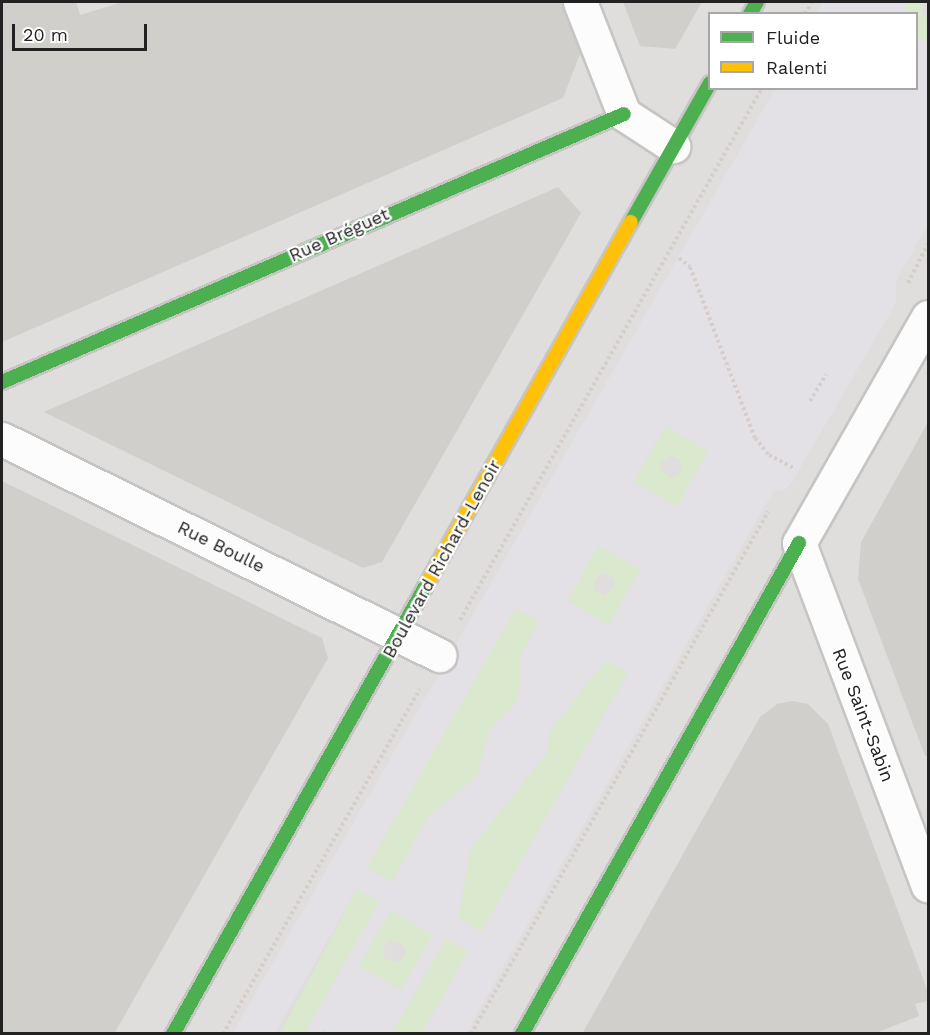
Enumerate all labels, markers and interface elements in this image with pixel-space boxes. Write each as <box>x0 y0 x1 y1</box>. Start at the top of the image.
scale bar <box>15 12 150 50</box>
legend <box>708 12 918 90</box>
text: 20 m <box>23 24 68 45</box>
text: Fluide <box>766 27 820 48</box>
text: Ralenti <box>766 57 827 78</box>
street label: Rue Bréguet <box>286 203 392 267</box>
street label: Boulevard Richard-Lenoir <box>378 456 506 662</box>
street label: Rue Boulle <box>174 517 268 577</box>
street label: Rue Saint-Sabin <box>828 645 898 785</box>

